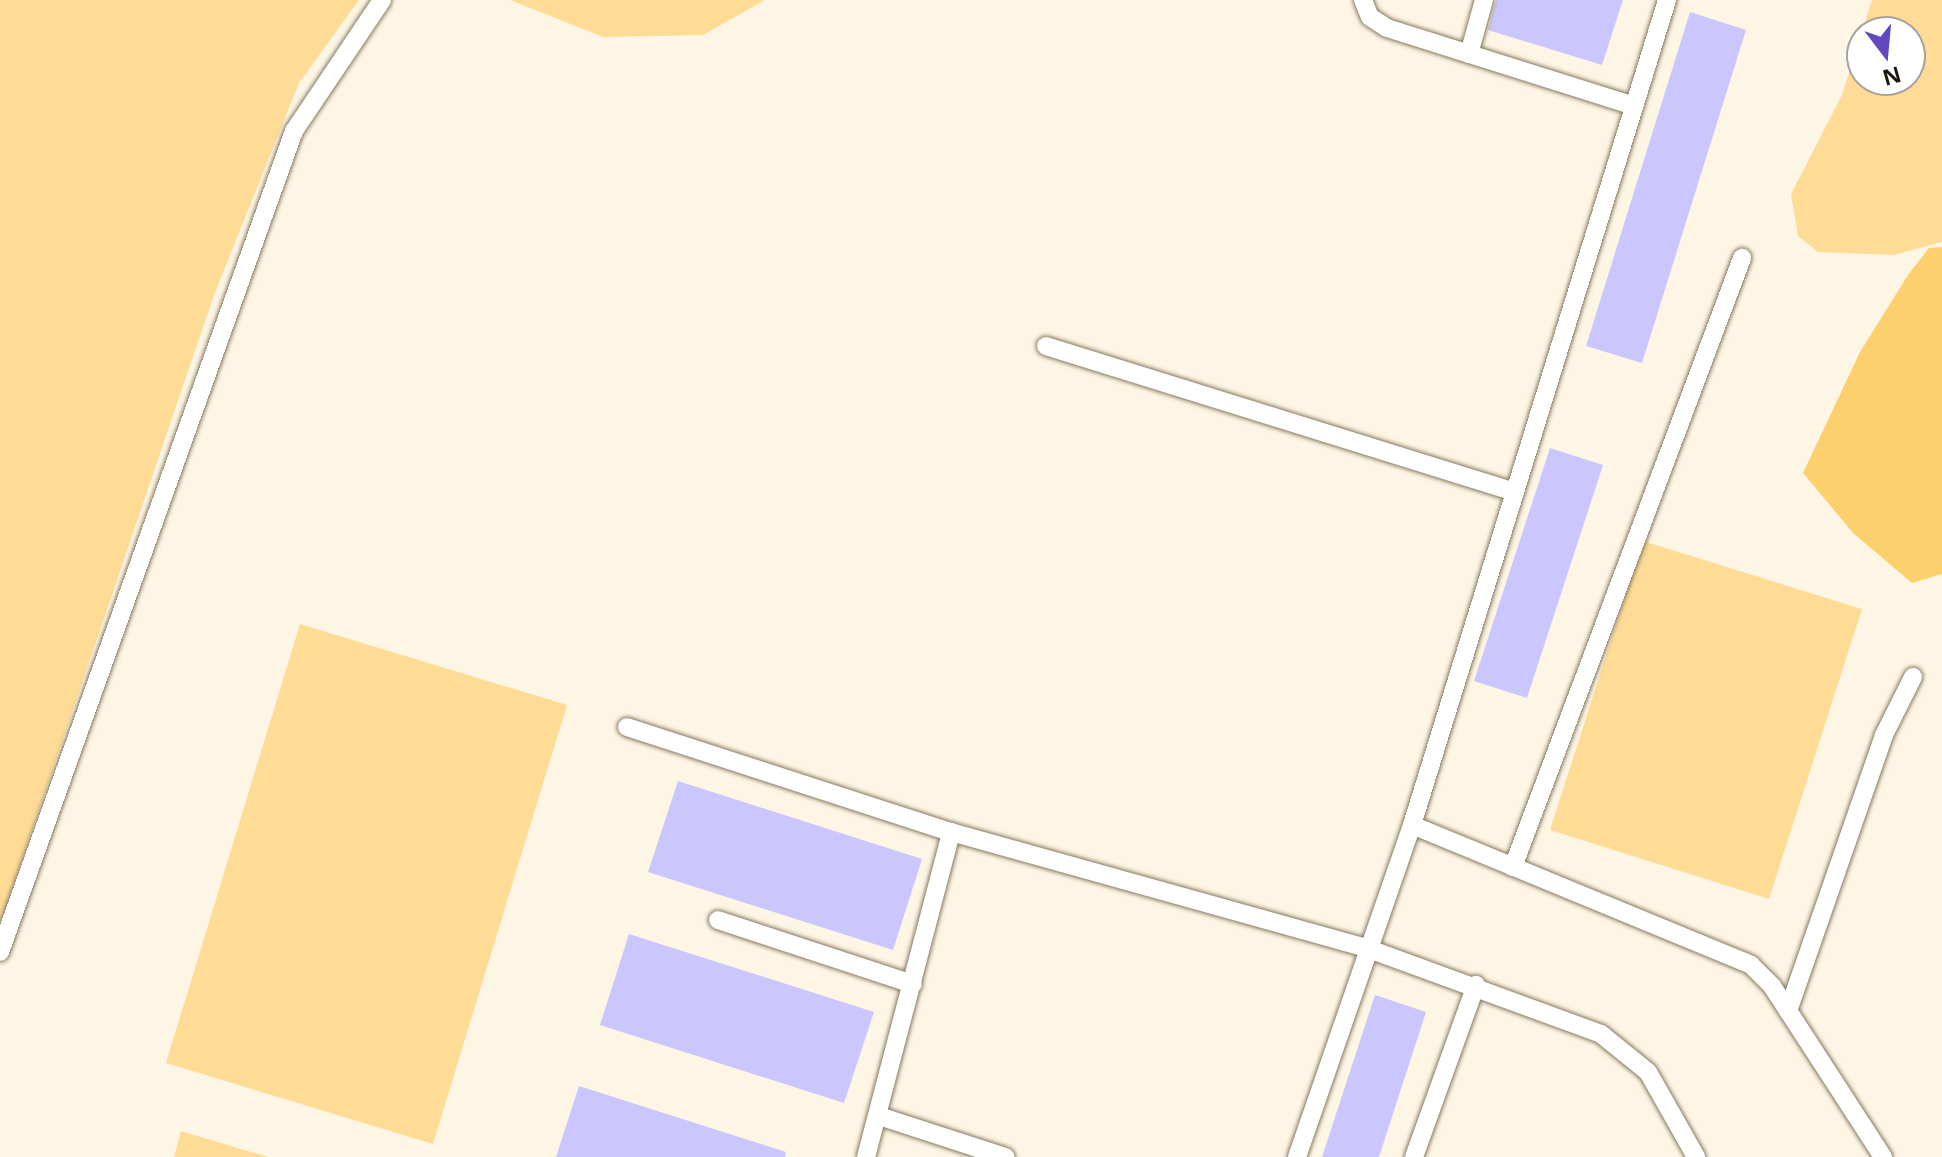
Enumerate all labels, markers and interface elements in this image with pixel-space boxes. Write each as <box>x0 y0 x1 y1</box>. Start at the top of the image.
north arrow <box>1846 16 1926 96</box>
text: N <box>1879 60 1905 94</box>

